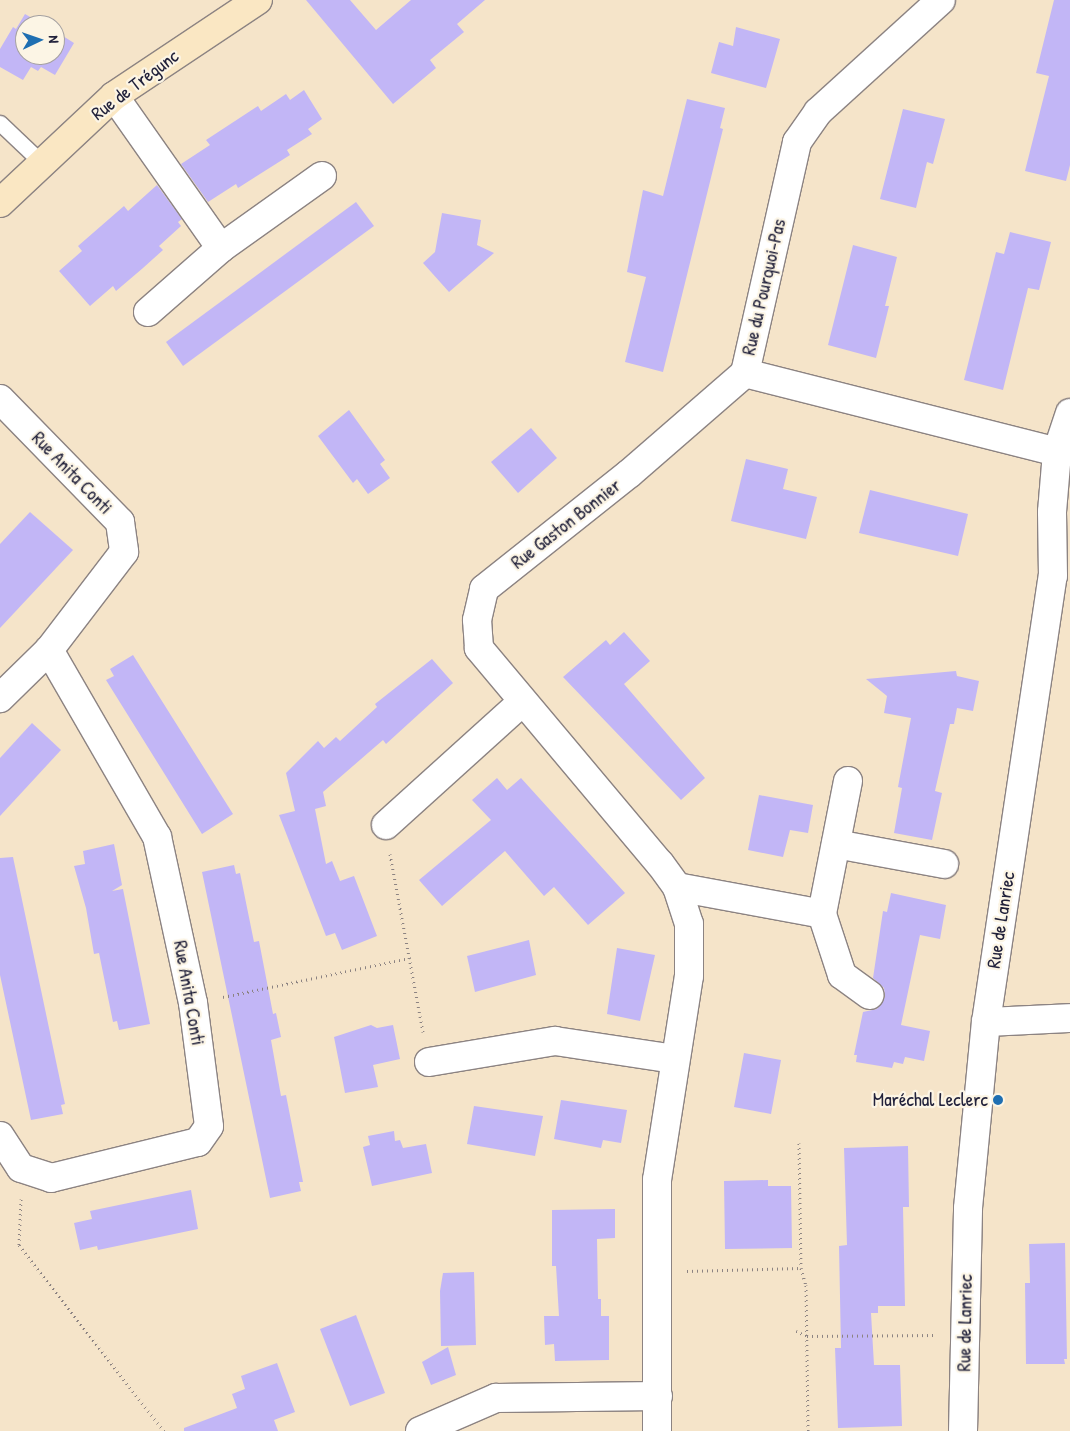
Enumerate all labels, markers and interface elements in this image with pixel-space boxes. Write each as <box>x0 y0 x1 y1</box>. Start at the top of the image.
north arrow <box>15 15 65 65</box>
text: N <box>45 35 64 43</box>
street label: Rue de Trégunc <box>87 45 183 125</box>
street label: Rue du Pourquoi-Pas <box>737 217 791 357</box>
street label: Rue Anita Conti <box>27 427 117 519</box>
street label: Rue Gaston Bonnier <box>507 474 625 574</box>
street label: Rue de Lanriec <box>982 870 1020 970</box>
street label: Rue Anita Conti <box>169 939 209 1047</box>
place label: Maréchal Leclerc <box>873 1089 988 1111</box>
marker: Maréchal Leclerc <box>992 1094 1004 1106</box>
street label: Rue de Lanriec <box>953 1274 977 1372</box>

